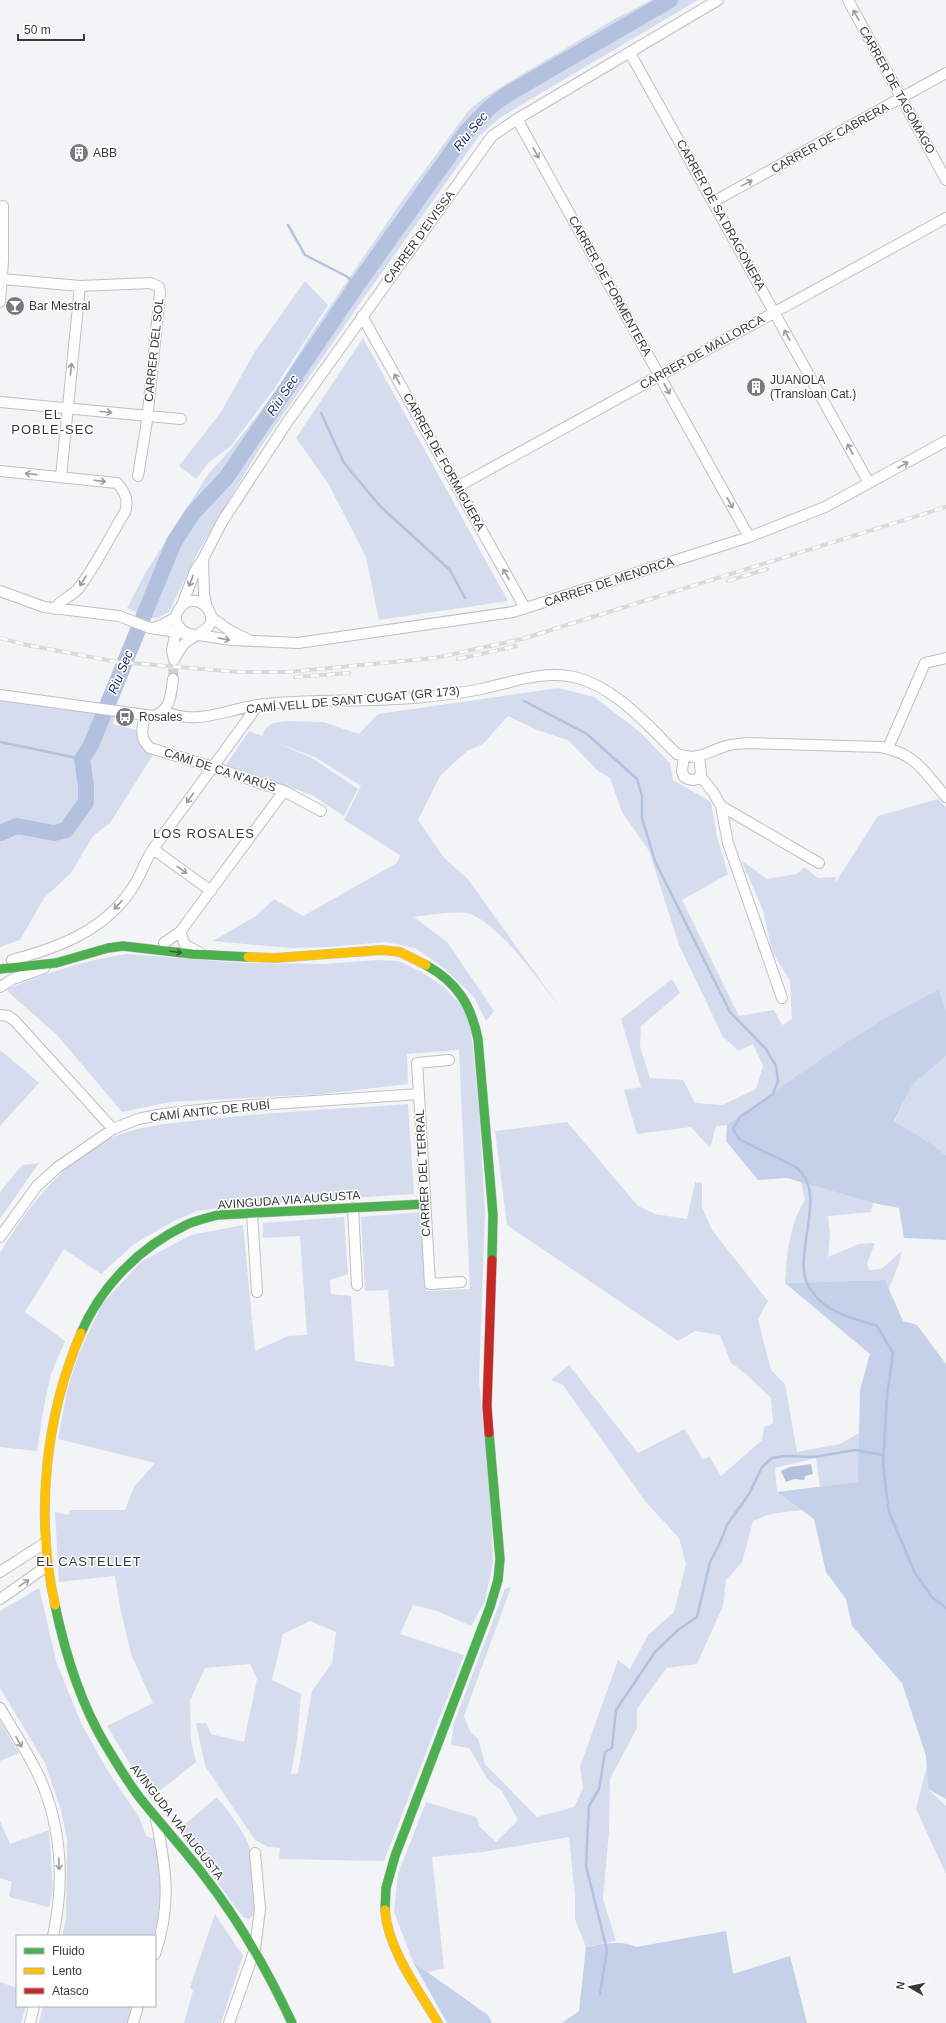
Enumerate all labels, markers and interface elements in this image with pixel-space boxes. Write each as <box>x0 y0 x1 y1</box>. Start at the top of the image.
one-way arrow <box>852 9 859 21</box>
scale bar <box>18 16 84 42</box>
text: 50 m <box>24 23 51 37</box>
street label: CARRER DE TAGOMAGO <box>856 24 938 156</box>
street label: CARRER DE CABRERA <box>769 100 891 176</box>
water label: Riu Sec <box>450 109 491 154</box>
street label: CARRER DE SA DRAGONERA <box>674 137 768 293</box>
building icon: ABB <box>68 142 90 164</box>
place label: ABB <box>93 146 117 160</box>
one-way arrow <box>532 147 540 159</box>
one-way arrow <box>741 179 753 186</box>
street label: CARRER D'EIVISSA <box>381 188 457 286</box>
street label: CARRER DE FORMENTERA <box>566 214 654 358</box>
bar icon: Bar Mestral <box>4 295 26 317</box>
street label: CARRER DEL SOL <box>142 297 166 403</box>
place label: Bar Mestral <box>29 299 90 313</box>
street label: CARRER DE MALLORCA <box>637 312 767 392</box>
one-way arrow <box>783 330 791 342</box>
one-way arrow <box>68 363 75 376</box>
water label: Riu Sec <box>263 372 302 418</box>
place label: JUANOLA (Transloan Cat.) <box>770 373 856 401</box>
one-way arrow <box>393 374 401 386</box>
building icon: JUANOLA (Transloan Cat.) <box>745 376 767 398</box>
one-way arrow <box>664 383 672 395</box>
street label: CARRER DE FORMIGUERA <box>400 391 488 533</box>
district label: EL POBLE-SEC <box>11 407 95 437</box>
one-way arrow <box>99 408 112 415</box>
one-way arrow <box>846 443 853 455</box>
one-way arrow <box>897 460 909 468</box>
one-way arrow <box>24 470 37 477</box>
one-way arrow <box>93 477 106 485</box>
one-way arrow <box>727 497 735 509</box>
street label: CARRER DE MENORCA <box>542 554 676 610</box>
one-way arrow <box>502 568 509 580</box>
one-way arrow <box>79 575 87 586</box>
one-way arrow <box>187 575 194 587</box>
one-way arrow <box>217 635 230 643</box>
water label: Riu Sec <box>105 648 136 696</box>
street label: CAMÍ VELL DE SANT CUGAT (GR 173) <box>246 683 460 716</box>
bus stop icon: Rosales <box>114 706 136 728</box>
place label: Rosales <box>139 710 182 724</box>
street label: CAMÍ DE CA N'ARÚS <box>162 744 278 795</box>
one-way arrow <box>186 792 194 803</box>
district label: LOS ROSALES <box>153 826 255 841</box>
one-way arrow <box>176 866 187 874</box>
one-way arrow <box>114 900 123 910</box>
one-way arrow <box>169 948 182 956</box>
street label: CAMÍ ANTIC DE RUBÍ <box>149 1097 271 1124</box>
street label: CARRER DEL TERRAL <box>413 1109 433 1237</box>
street label: AVINGUDA VIA AUGUSTA <box>217 1188 361 1212</box>
district label: EL CASTELLET <box>36 1554 142 1569</box>
one-way arrow <box>18 1579 29 1587</box>
one-way arrow <box>16 1736 24 1748</box>
street label: AVINGUDA VIA AUGUSTA <box>127 1761 227 1883</box>
one-way arrow <box>55 1857 63 1870</box>
legend <box>16 1935 156 2007</box>
text: Fluido <box>52 1944 85 1958</box>
text: Lento <box>52 1964 82 1978</box>
north arrow <box>890 1967 930 2007</box>
text: N <box>894 1981 907 1990</box>
text: Atasco <box>52 1984 89 1998</box>

